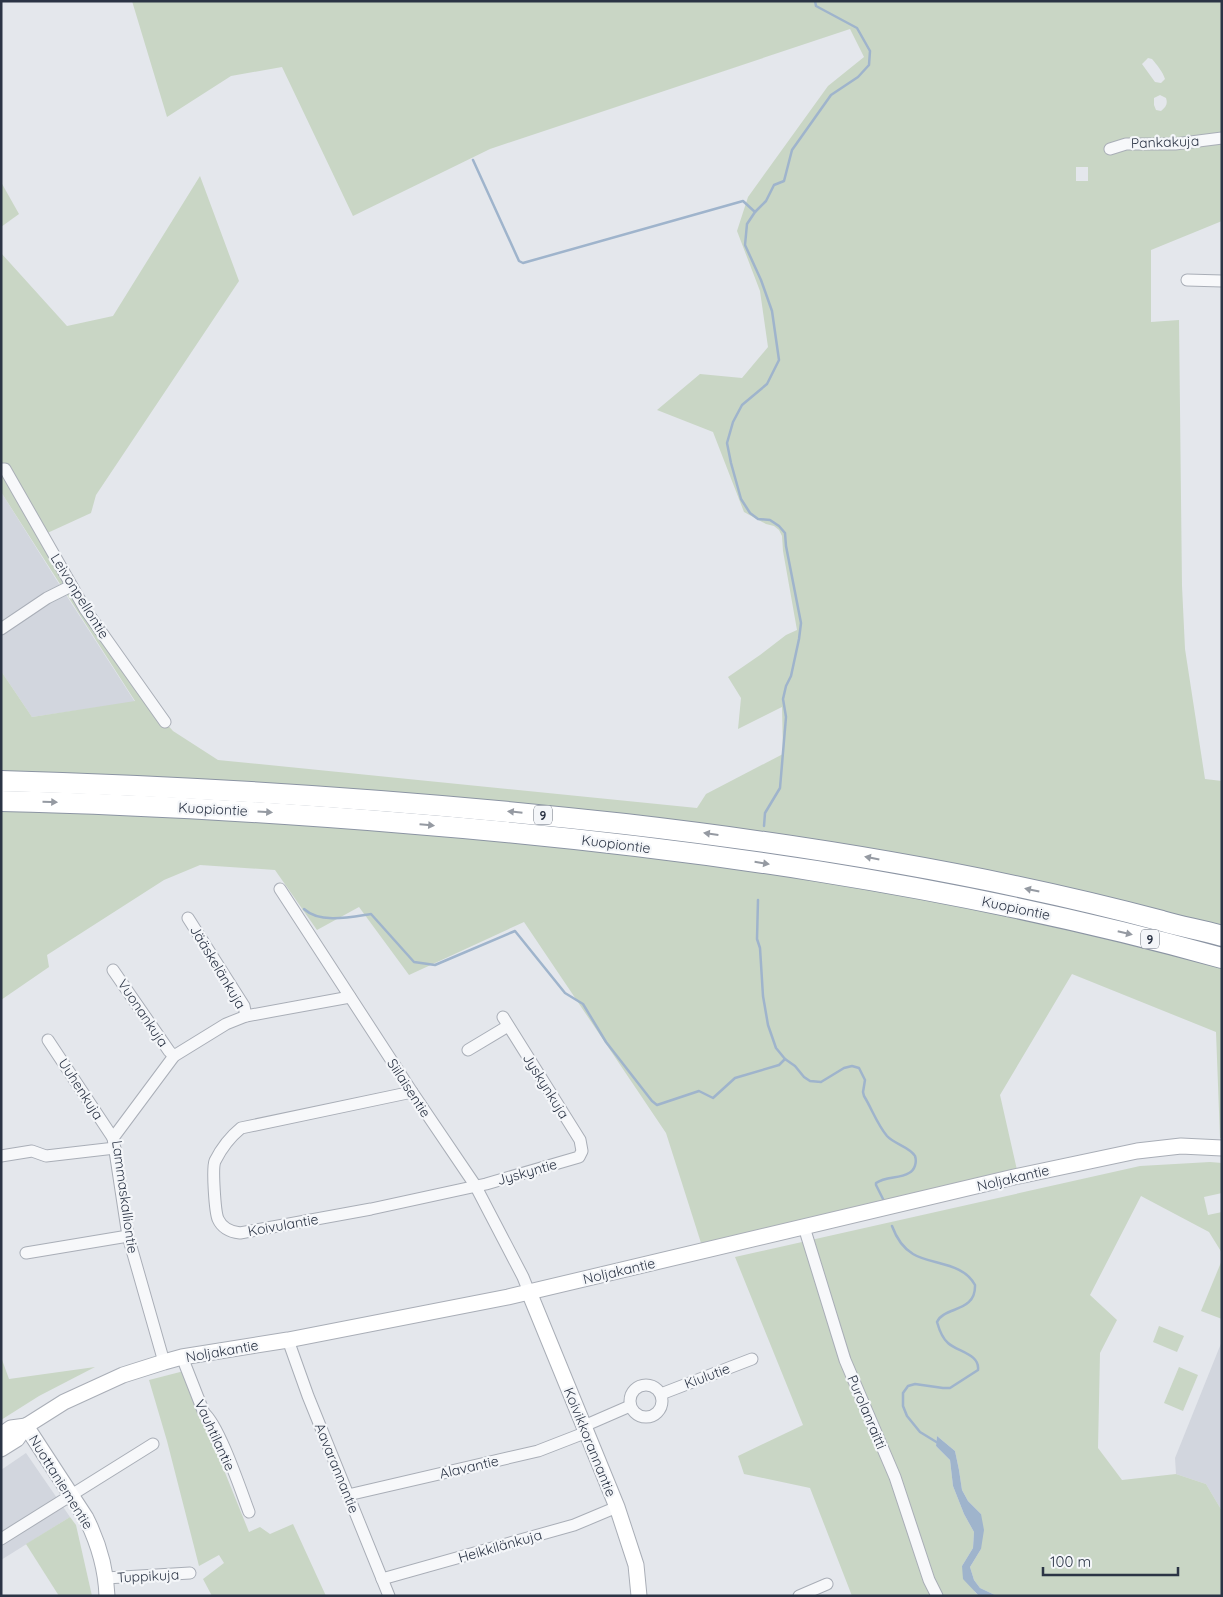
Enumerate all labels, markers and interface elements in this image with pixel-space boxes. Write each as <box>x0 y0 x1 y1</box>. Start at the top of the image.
street label: Pankakuja <box>1130 132 1200 152</box>
street label: Leivonpellontie <box>47 550 113 642</box>
street label: Kuopiontie <box>178 798 248 820</box>
one-way arrow <box>42 799 58 807</box>
road number: 9 <box>534 806 552 824</box>
one-way arrow <box>507 808 523 816</box>
one-way arrow <box>257 809 273 817</box>
one-way arrow <box>419 821 435 829</box>
one-way arrow <box>703 830 719 838</box>
street label: Kuopiontie <box>580 831 652 857</box>
one-way arrow <box>864 854 880 862</box>
one-way arrow <box>754 859 770 867</box>
one-way arrow <box>1024 886 1039 894</box>
street label: Kuopiontie <box>980 892 1052 924</box>
street label: Jääskelänkuja <box>186 922 250 1012</box>
one-way arrow <box>1117 929 1132 937</box>
road number: 9 <box>1141 930 1159 949</box>
street label: Vuonankuja <box>114 976 172 1050</box>
street label: Jyskynkuja <box>519 1050 573 1122</box>
street label: Uuhenkuja <box>55 1055 107 1123</box>
street label: Siilaisentie <box>383 1055 435 1121</box>
street label: Lammaskalliontie <box>108 1139 142 1255</box>
street label: Jyskyntie <box>495 1155 559 1189</box>
street label: Noljakantie <box>975 1161 1051 1195</box>
street label: Koivulantie <box>246 1210 320 1240</box>
street label: Noljakantie <box>581 1254 657 1288</box>
street label: Noljakantie <box>184 1336 260 1366</box>
street label: Kiulutie <box>682 1359 732 1393</box>
street label: Purolanraitti <box>843 1372 891 1452</box>
street label: Koivikkorannantie <box>560 1385 620 1499</box>
street label: Vauhtilantie <box>191 1396 239 1474</box>
street label: Aavarannantie <box>311 1420 363 1516</box>
street label: Nuottaniementie <box>25 1431 97 1533</box>
street label: Alavantie <box>438 1451 500 1483</box>
street label: Heikkilänkuja <box>456 1525 544 1567</box>
scale bar <box>1043 1544 1178 1576</box>
text: 100 m <box>1050 1552 1091 1571</box>
street label: Tuppikuja <box>116 1565 180 1587</box>

